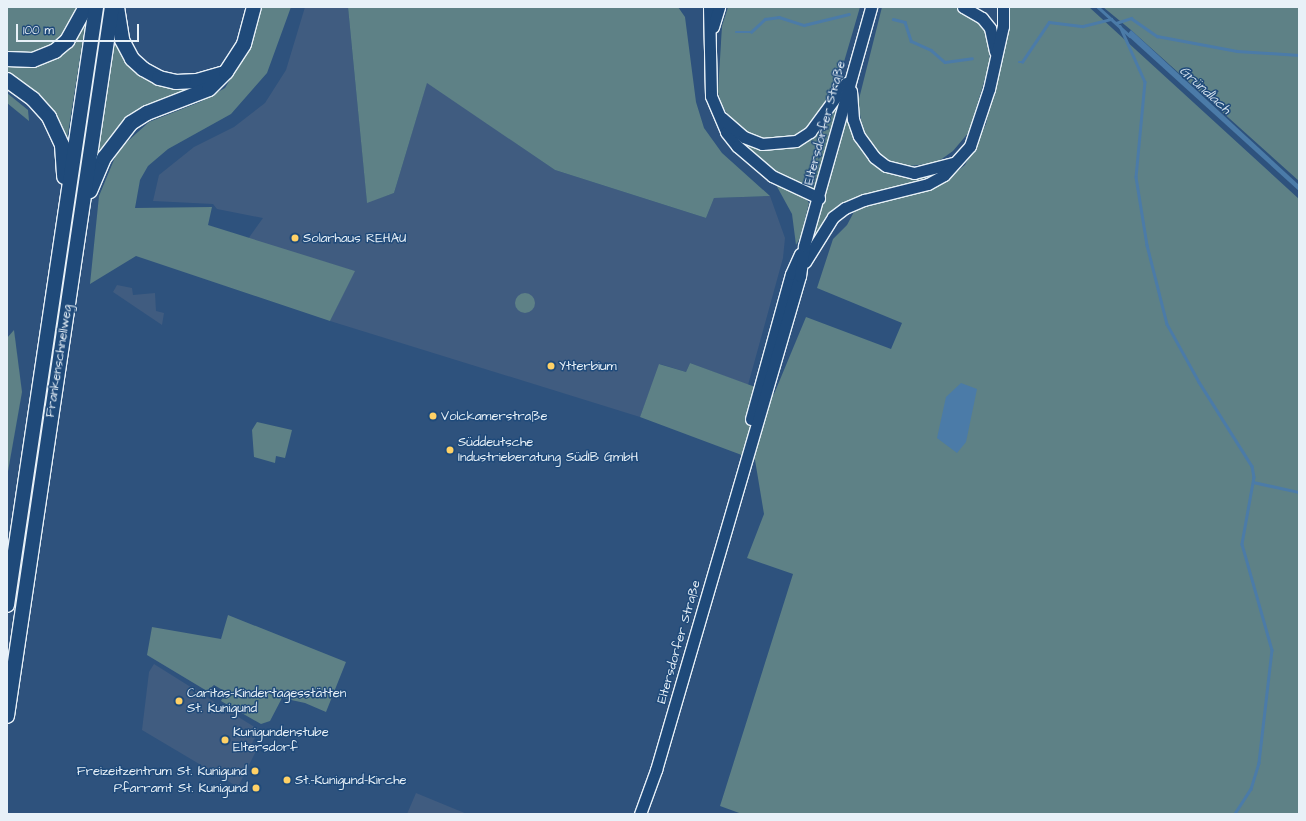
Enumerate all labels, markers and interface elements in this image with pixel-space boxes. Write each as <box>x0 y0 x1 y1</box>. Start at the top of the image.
scale bar <box>18 16 141 42</box>
text: 100 m <box>23 22 54 39</box>
street label: Eltersdorfer Straße <box>801 59 849 187</box>
water label: Gründlach <box>1176 62 1234 118</box>
place label: Solarhaus REHAU <box>303 230 406 246</box>
marker: Solarhaus REHAU <box>290 233 300 243</box>
street label: Frankenschnellweg <box>42 304 76 418</box>
place label: Ytterbium <box>559 358 617 374</box>
marker: Ytterbium <box>546 361 556 371</box>
place label: Volckamerstraße <box>441 408 548 424</box>
marker: Volckamerstraße <box>428 411 438 421</box>
place label: Süddeutsche Industrieberatung SüdIB GmbH <box>458 435 638 466</box>
marker: Süddeutsche Industrieberatung SüdIB GmbH <box>445 445 455 455</box>
street label: Eltersdorfer Straße <box>654 578 704 706</box>
place label: Caritas-Kindertagesstätten St. Kunigund <box>187 686 346 717</box>
marker: Caritas-Kindertagesstätten St. Kunigund <box>174 696 184 706</box>
place label: Kunigundenstube Eltersdorf <box>233 725 329 756</box>
marker: Kunigundenstube Eltersdorf <box>220 735 230 745</box>
place label: Freizeitzentrum St. Kunigund <box>77 763 247 779</box>
marker: Freizeitzentrum St. Kunigund <box>250 766 260 776</box>
place label: St.-Kunigund-Kirche <box>295 772 407 788</box>
marker: St.-Kunigund-Kirche <box>282 775 292 785</box>
place label: Pfarramt St. Kunigund <box>114 780 248 796</box>
marker: Pfarramt St. Kunigund <box>251 783 261 793</box>

